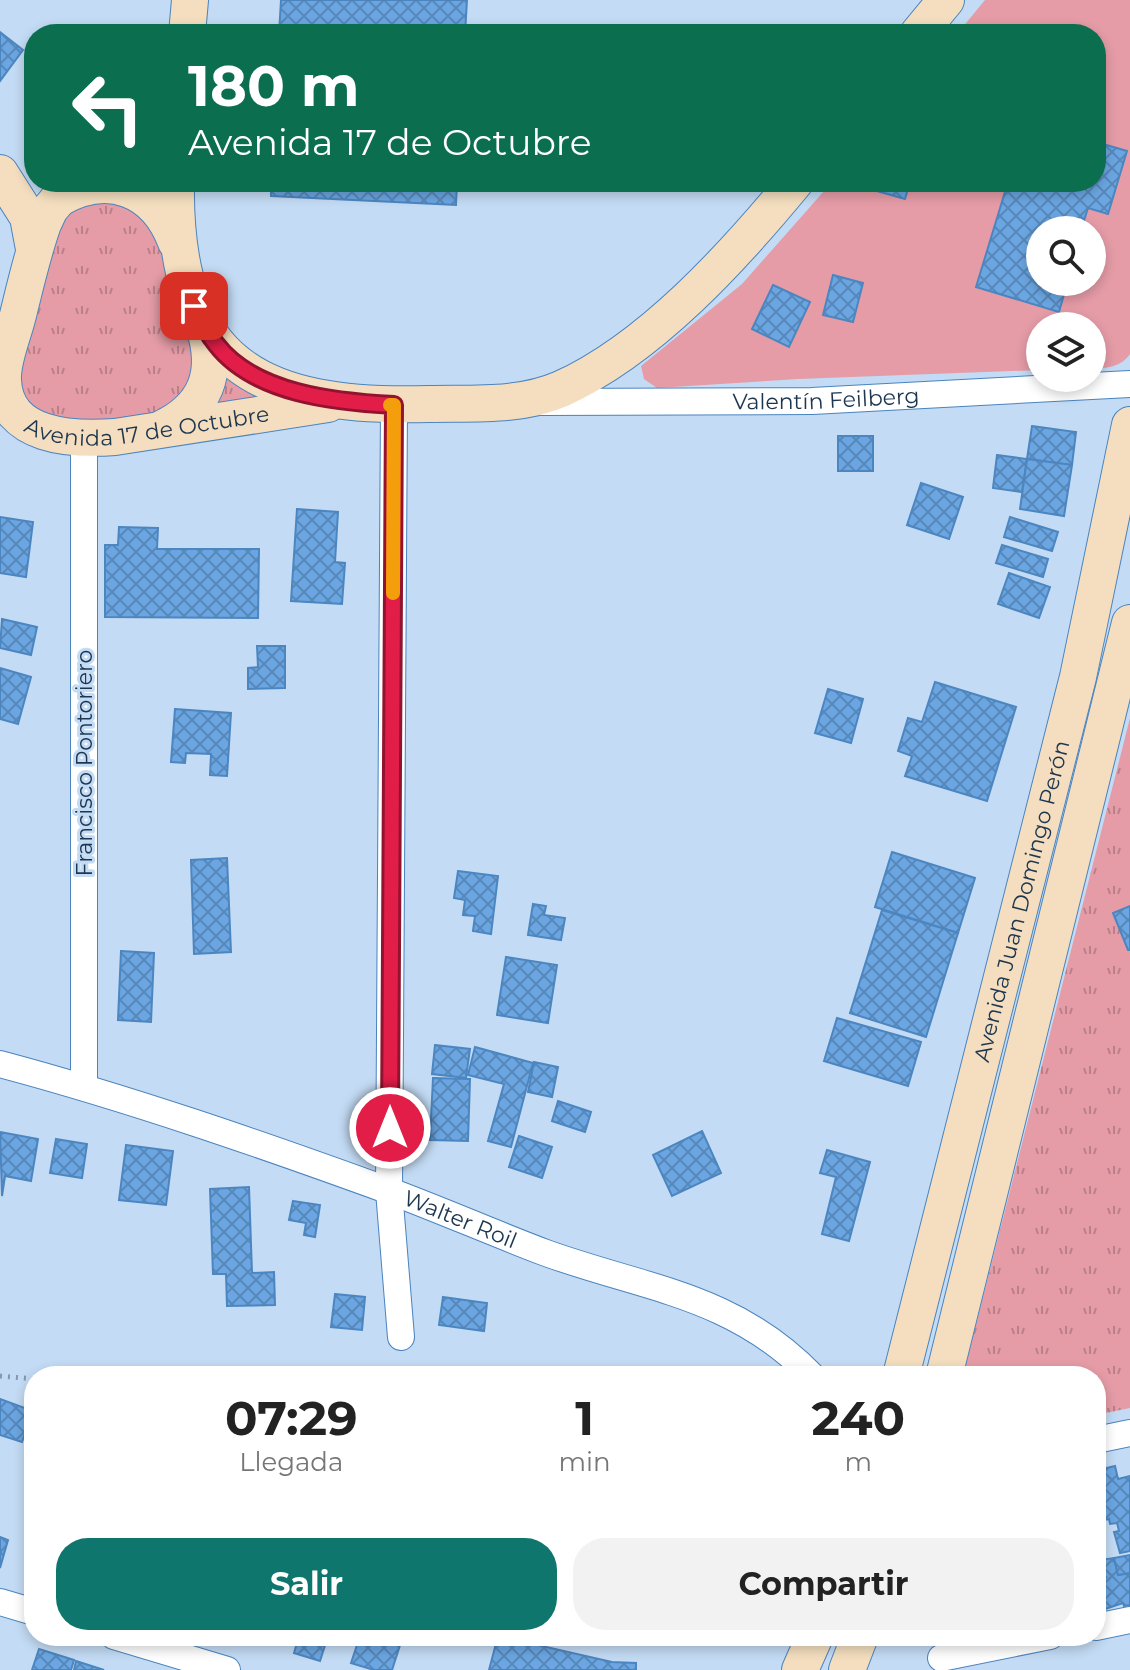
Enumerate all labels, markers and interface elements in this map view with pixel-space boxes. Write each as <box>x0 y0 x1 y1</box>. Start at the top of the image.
text: 180 m <box>188 52 360 120</box>
icon: left <box>56 56 160 160</box>
text: Avenida 17 de Octubre <box>188 120 592 164</box>
map controls <box>1026 216 1106 392</box>
button: search <box>1026 216 1106 296</box>
pin <box>160 272 228 340</box>
icon: arrive <box>172 284 216 328</box>
button: layers <box>1026 312 1106 392</box>
street label: Valentín Feilberg <box>732 382 920 415</box>
street label: Avenida 17 de Octubre <box>20 400 271 452</box>
street label: Francisco Pontoriero <box>71 650 98 876</box>
street label: Avenida Juan Domingo Perón <box>968 737 1075 1065</box>
position arrow <box>348 1086 432 1170</box>
street label: Walter Roil <box>400 1185 521 1254</box>
text: 07:29 <box>225 1389 358 1447</box>
text: 1 <box>575 1389 594 1447</box>
text: 240 <box>812 1389 905 1447</box>
text: Llegada <box>239 1446 343 1478</box>
text: min <box>559 1446 611 1478</box>
text: m <box>845 1446 872 1478</box>
button: Salir <box>56 1538 557 1630</box>
button: Compartir <box>573 1538 1074 1630</box>

